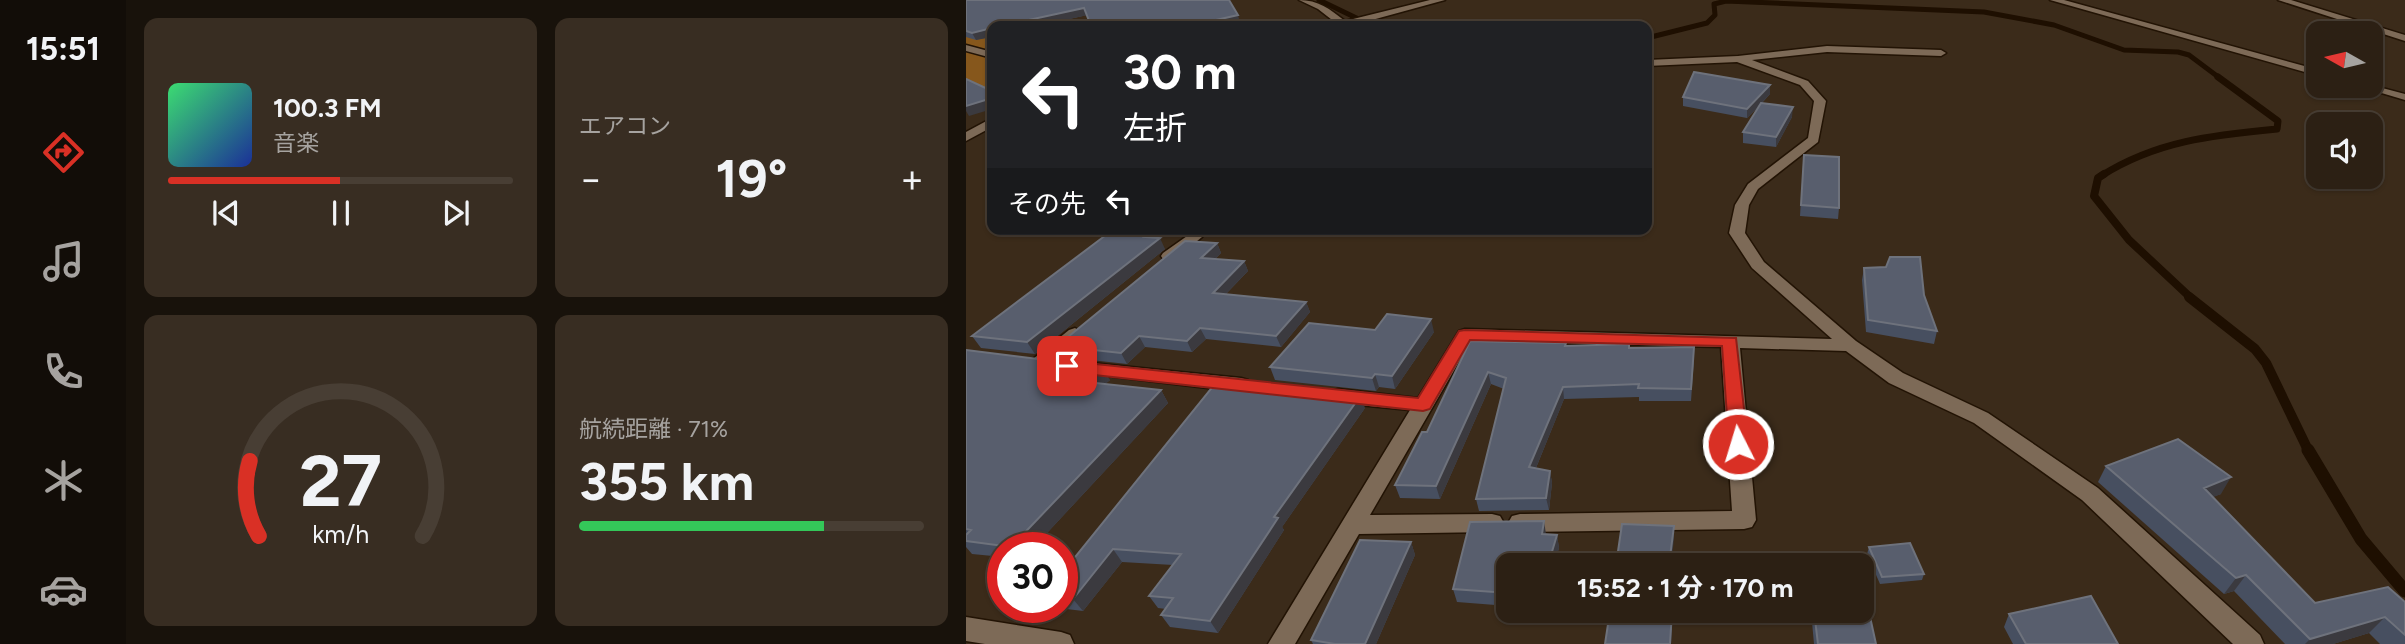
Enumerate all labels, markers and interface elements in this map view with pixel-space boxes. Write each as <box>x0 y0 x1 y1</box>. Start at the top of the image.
north arrow <box>2306 21 2384 98</box>
map controls <box>2306 21 2383 189</box>
text: 15:51 <box>26 30 100 68</box>
text: 30 m <box>1123 42 1236 101</box>
icon: left <box>1008 49 1099 140</box>
text: 100.3 FM <box>273 92 381 124</box>
text: 左折 <box>1123 109 1187 147</box>
text: エアコン <box>579 112 671 140</box>
button: sound <box>2306 112 2383 189</box>
icon: directions <box>39 128 88 177</box>
text: 音楽 <box>273 129 319 157</box>
text: 19° <box>716 148 787 210</box>
text: − <box>579 156 603 202</box>
text: + <box>900 156 924 202</box>
icon: left <box>1100 182 1138 220</box>
text: その先 <box>1008 188 1086 220</box>
icon: previous <box>207 194 245 232</box>
icon: pause <box>322 194 360 232</box>
icon: next <box>437 194 475 232</box>
icon: music <box>39 237 88 286</box>
pin <box>1037 336 1097 396</box>
icon: phone <box>39 347 88 396</box>
icon: arrive <box>1048 347 1086 385</box>
position arrow <box>1701 407 1775 481</box>
text: 航続距離 · 71% <box>579 415 728 443</box>
text: 27 <box>299 438 382 525</box>
text: 355 km <box>579 451 754 513</box>
icon: climate <box>39 456 88 505</box>
text: km/h <box>312 519 369 549</box>
speed limit sign: 30 <box>987 532 1078 623</box>
icon: car <box>39 565 88 614</box>
text: 15:52 · 1 分 · 170 m <box>1577 572 1793 604</box>

